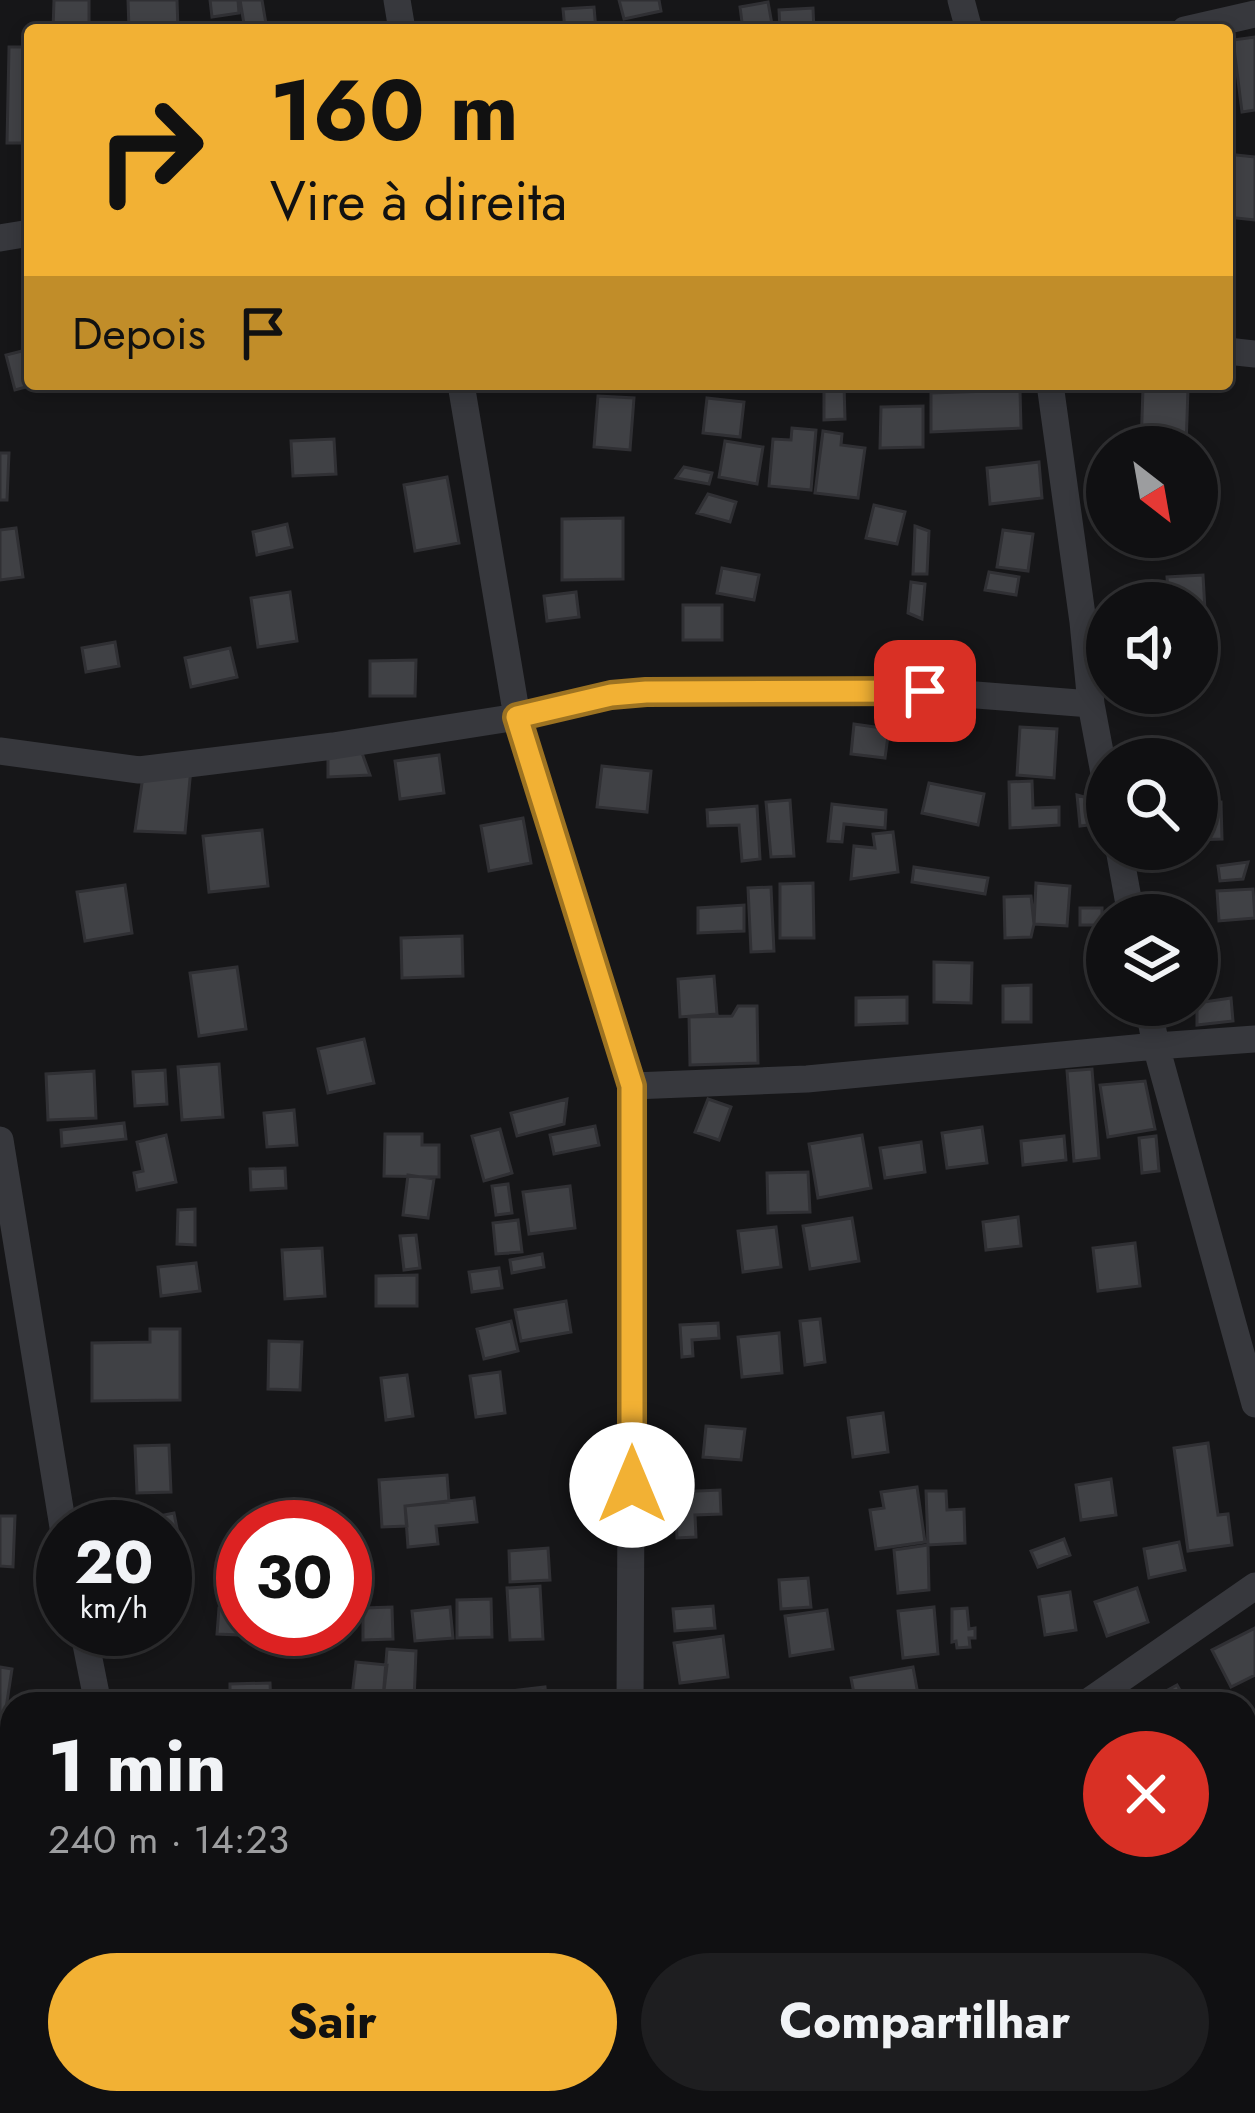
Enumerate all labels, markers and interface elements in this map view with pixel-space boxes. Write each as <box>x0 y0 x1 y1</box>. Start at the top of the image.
text: 160 m <box>270 50 519 172</box>
icon: right <box>72 72 228 228</box>
text: Vire à direita <box>270 162 567 240</box>
icon: arrive <box>230 300 296 366</box>
text: Depois <box>72 301 206 366</box>
north arrow <box>1086 426 1218 558</box>
map controls <box>1086 426 1218 1026</box>
button: sound <box>1086 582 1218 714</box>
pin <box>874 640 976 742</box>
icon: arrive <box>892 658 958 724</box>
button: search <box>1086 738 1218 870</box>
button: layers <box>1086 894 1218 1026</box>
position arrow <box>569 1422 695 1548</box>
speed limit sign: 30 <box>216 1500 372 1656</box>
text: 20 <box>74 1519 154 1606</box>
text: km/h <box>80 1586 148 1629</box>
text: 1 min <box>48 1714 227 1818</box>
button: close <box>1083 1731 1209 1857</box>
text: 240 m · 14:23 <box>48 1811 289 1868</box>
button: Sair <box>48 1953 617 2091</box>
button: Compartilhar <box>641 1953 1209 2091</box>

